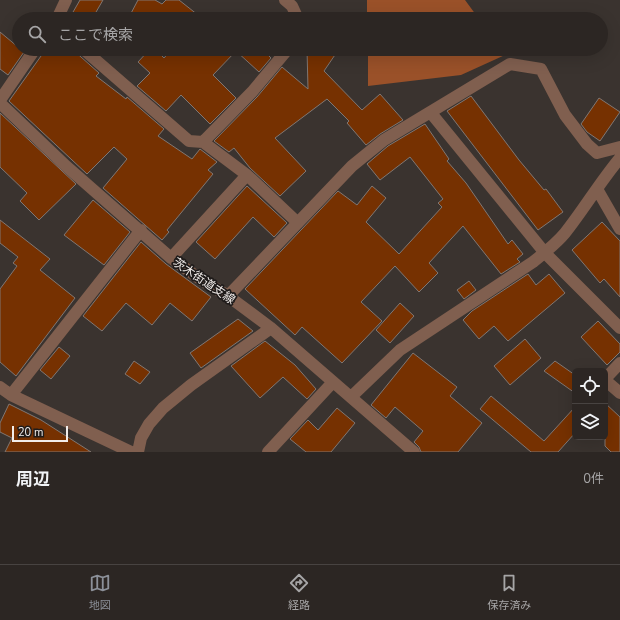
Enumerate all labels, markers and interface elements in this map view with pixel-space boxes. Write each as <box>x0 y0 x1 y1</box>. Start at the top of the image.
search box <box>12 12 608 56</box>
icon: search <box>26 23 48 45</box>
text: ここで検索 <box>58 25 133 45</box>
street label: 茨木街道支線 <box>170 254 238 308</box>
map controls <box>572 368 608 440</box>
button: locate <box>572 368 608 404</box>
button: layers <box>572 404 608 440</box>
scale bar <box>12 424 68 443</box>
text: 20 m <box>18 425 43 440</box>
text: 周辺 <box>16 468 50 491</box>
text: 0件 <box>583 470 604 488</box>
tab: 地図 <box>89 572 111 613</box>
tab: 経路 <box>288 572 310 613</box>
tab: 保存済み <box>487 572 531 613</box>

